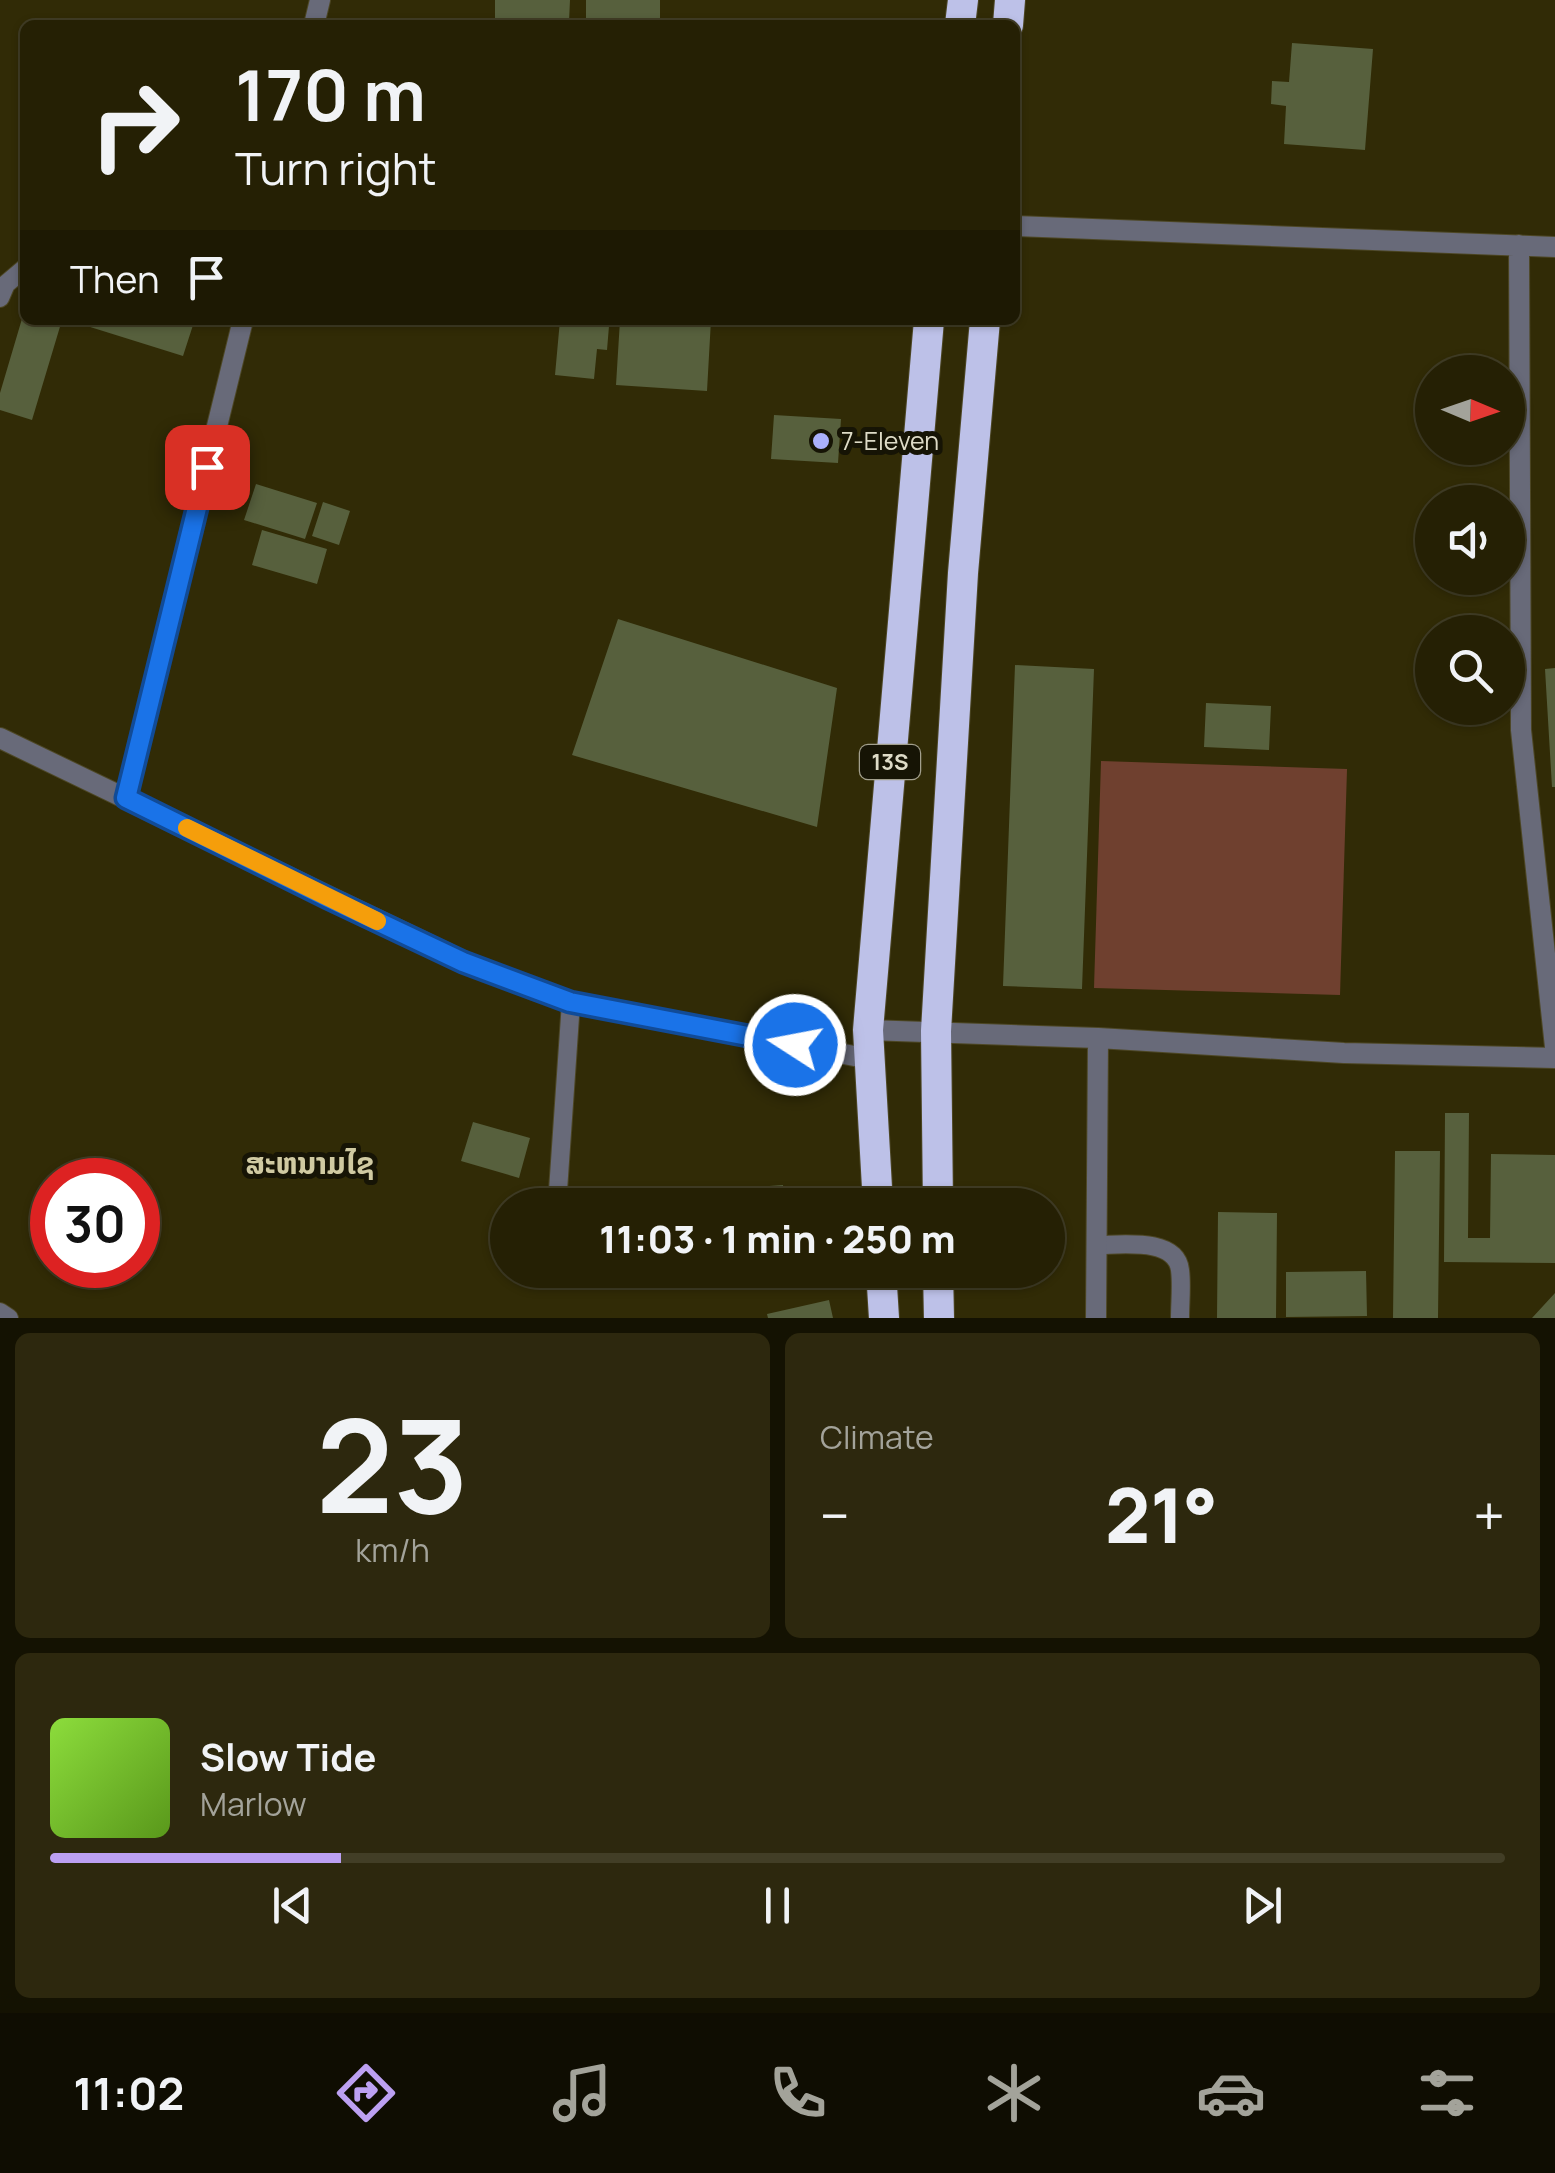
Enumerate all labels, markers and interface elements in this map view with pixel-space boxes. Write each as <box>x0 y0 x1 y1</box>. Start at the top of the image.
text: 170 m <box>235 46 426 142</box>
icon: right <box>70 60 200 190</box>
text: Turn right <box>235 137 436 199</box>
icon: arrive <box>179 250 234 305</box>
text: Then <box>70 252 159 304</box>
north arrow <box>1415 355 1525 465</box>
map controls <box>1415 355 1525 725</box>
place label: 7-Eleven <box>841 423 939 458</box>
pin <box>165 425 250 510</box>
marker: 7-Eleven <box>810 430 832 452</box>
icon: arrive <box>180 440 235 495</box>
button: sound <box>1415 485 1525 595</box>
button: search <box>1415 615 1525 725</box>
road number: 13S <box>860 745 920 779</box>
position arrow <box>743 993 847 1097</box>
district label: ສະຫນາມໄຊ <box>246 1142 374 1183</box>
speed limit sign: 30 <box>30 1158 160 1288</box>
text: 11:03 · 1 min · 250 m <box>599 1212 956 1264</box>
text: 23 <box>316 1374 469 1552</box>
text: Climate <box>820 1415 934 1459</box>
text: 21° <box>1105 1463 1218 1566</box>
text: − <box>820 1477 850 1553</box>
text: + <box>1473 1477 1505 1553</box>
text: km/h <box>355 1528 430 1572</box>
text: Slow Tide <box>200 1730 377 1782</box>
text: Marlow <box>200 1782 307 1826</box>
icon: previous <box>265 1878 320 1933</box>
icon: pause <box>750 1878 805 1933</box>
icon: next <box>1235 1878 1290 1933</box>
icon: directions <box>331 2058 401 2128</box>
icon: music <box>547 2058 617 2128</box>
icon: phone <box>763 2058 833 2128</box>
icon: climate <box>979 2058 1049 2128</box>
icon: car <box>1196 2058 1266 2128</box>
icon: filters <box>1412 2058 1482 2128</box>
text: 11:02 <box>73 2062 184 2124</box>

